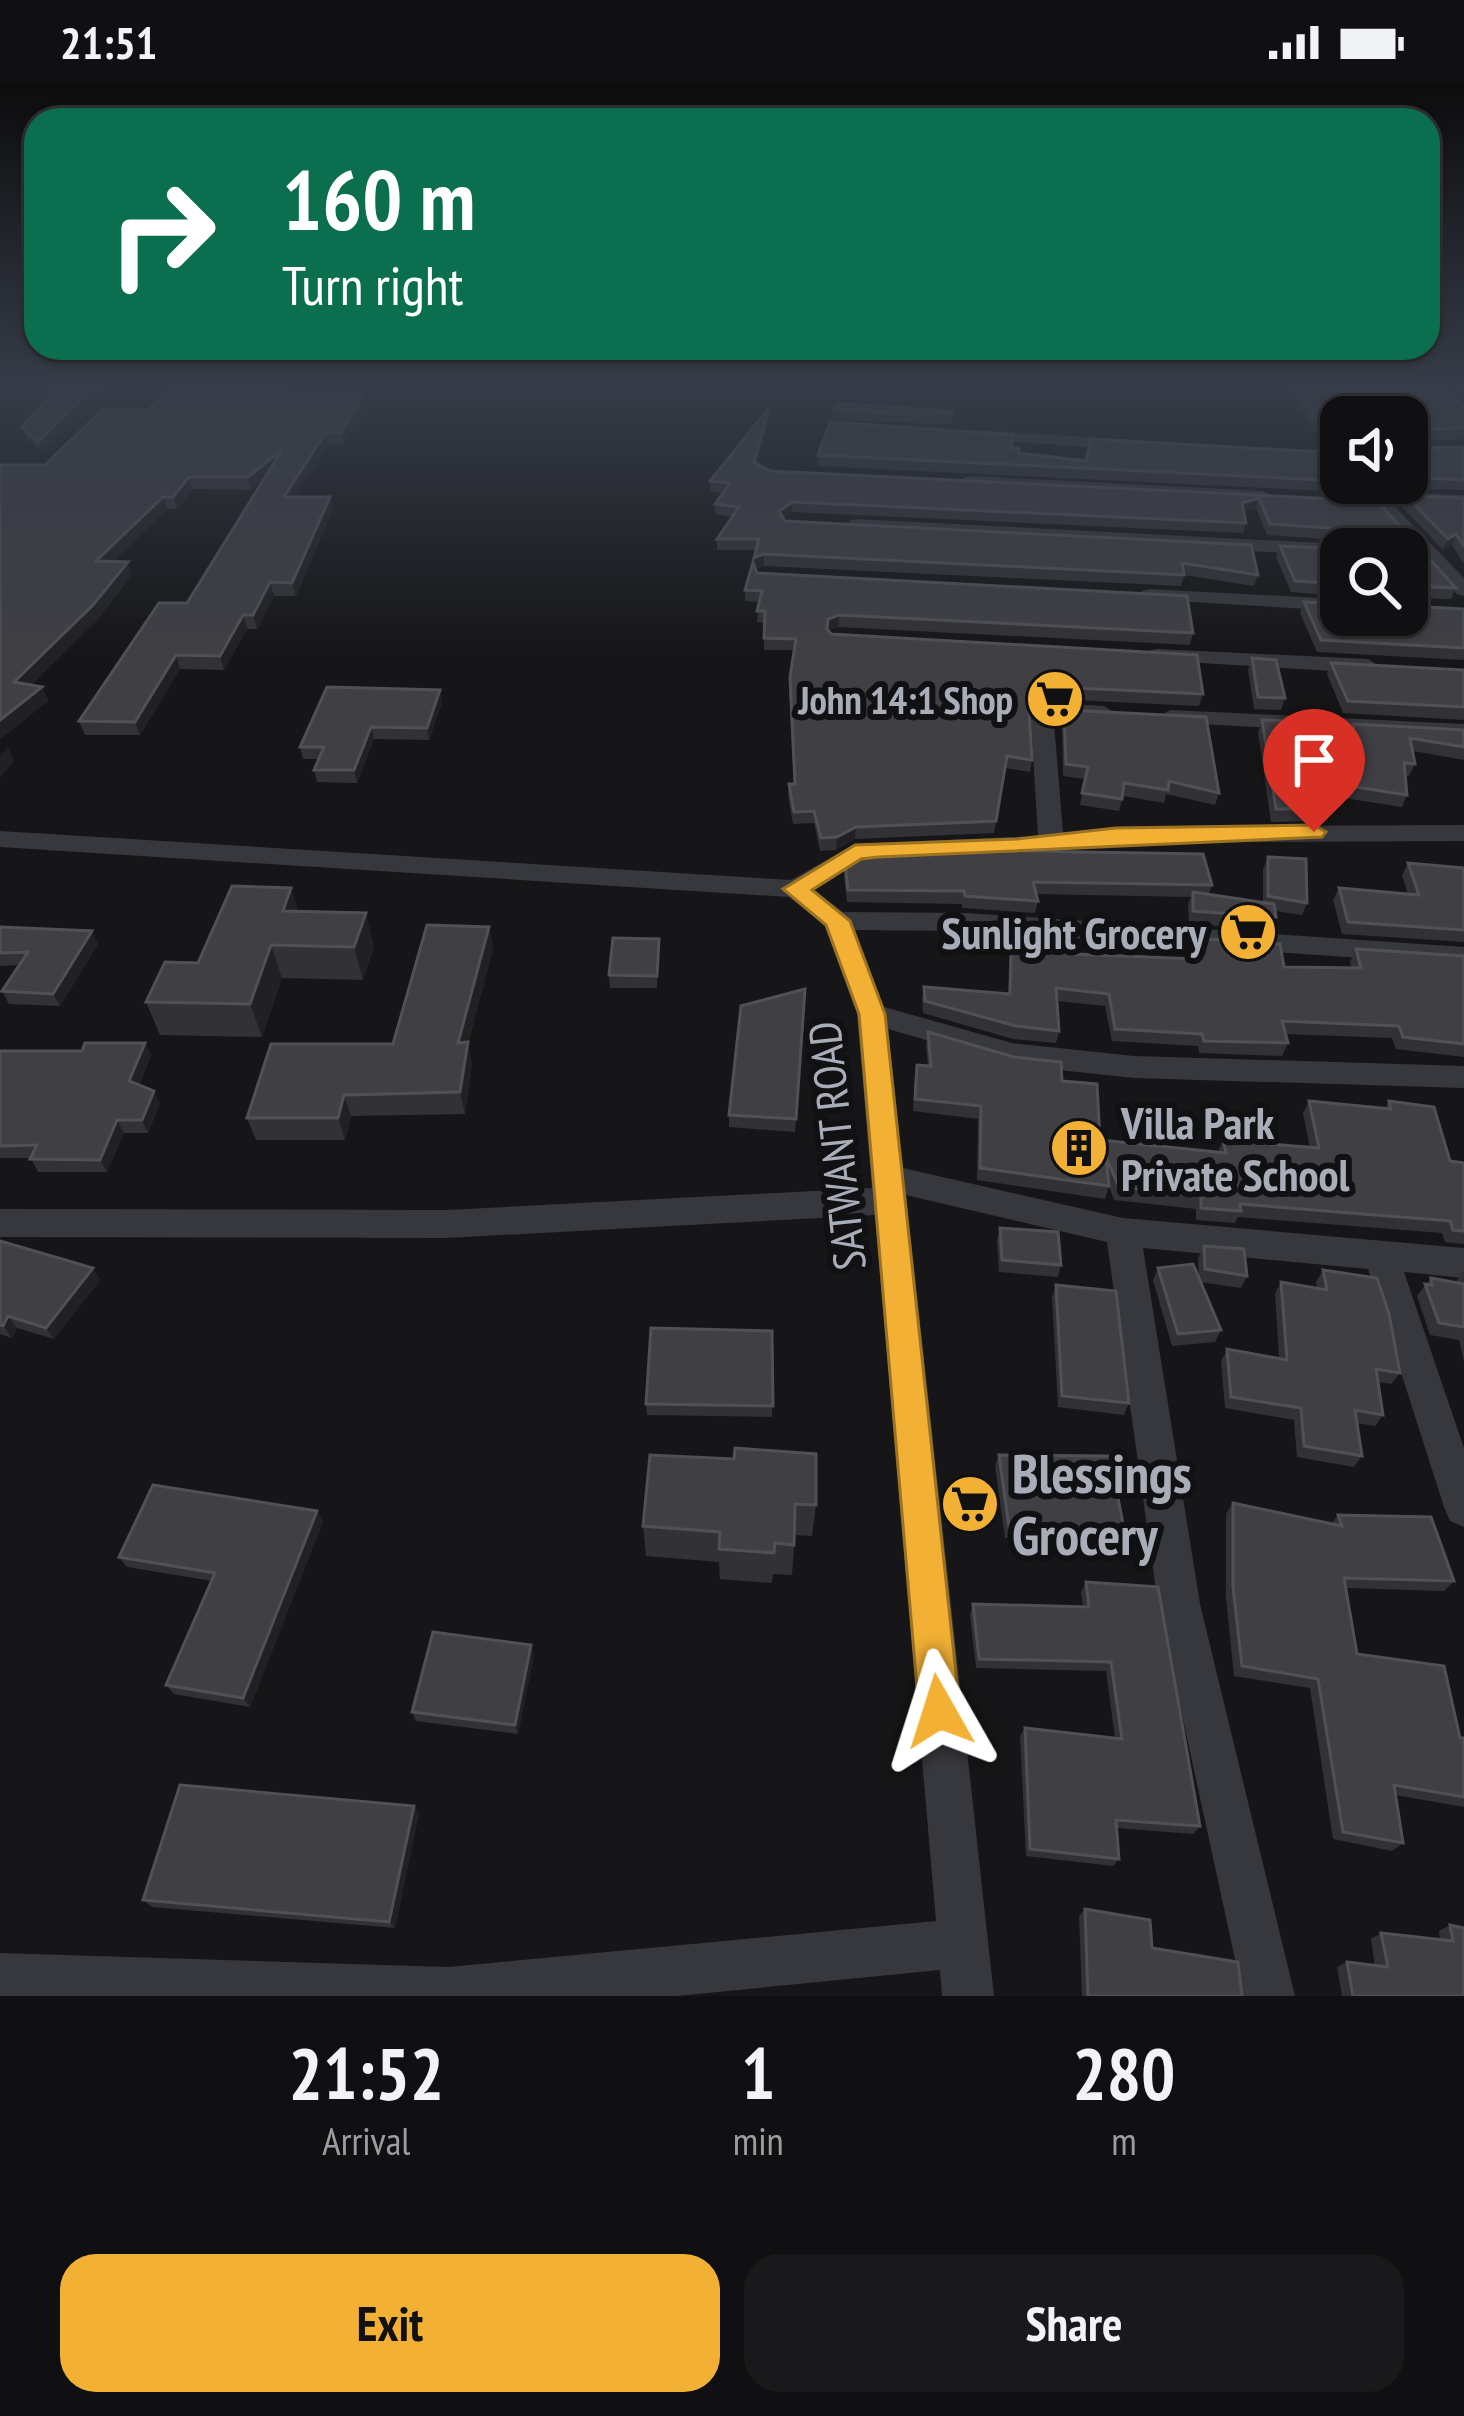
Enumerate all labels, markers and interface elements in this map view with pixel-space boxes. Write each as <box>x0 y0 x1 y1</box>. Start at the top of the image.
text: 21:51 <box>60 13 157 71</box>
text: 160 m <box>282 144 475 253</box>
icon: right <box>84 156 240 312</box>
text: Turn right <box>282 250 463 320</box>
map controls <box>1320 396 1428 636</box>
button: sound <box>1320 396 1428 504</box>
button: search <box>1320 528 1428 636</box>
supermarket icon: John 14:1 Shop <box>1024 668 1086 730</box>
place label: John 14:1 Shop <box>797 674 1013 725</box>
pin <box>1263 709 1365 832</box>
icon: arrive <box>1281 727 1347 793</box>
supermarket icon: Sunlight Grocery <box>1217 901 1279 963</box>
place label: Sunlight Grocery <box>942 903 1207 961</box>
street label: SATWANT ROAD <box>794 1019 878 1273</box>
place label: Villa Park Private School <box>1120 1093 1351 1203</box>
building icon: Villa Park Private School <box>1048 1117 1110 1179</box>
place label: Blessings Grocery <box>1012 1438 1192 1570</box>
supermarket icon: Blessings Grocery <box>939 1473 1001 1535</box>
position arrow <box>876 1648 1002 1774</box>
text: 21:52 <box>289 2026 444 2119</box>
text: 1 <box>741 2026 775 2119</box>
text: 280 <box>1072 2026 1175 2119</box>
text: Arrival <box>322 2115 410 2166</box>
text: min <box>733 2115 784 2166</box>
text: m <box>1111 2115 1137 2166</box>
button: Exit <box>60 2254 720 2392</box>
button: Share <box>744 2254 1404 2392</box>

